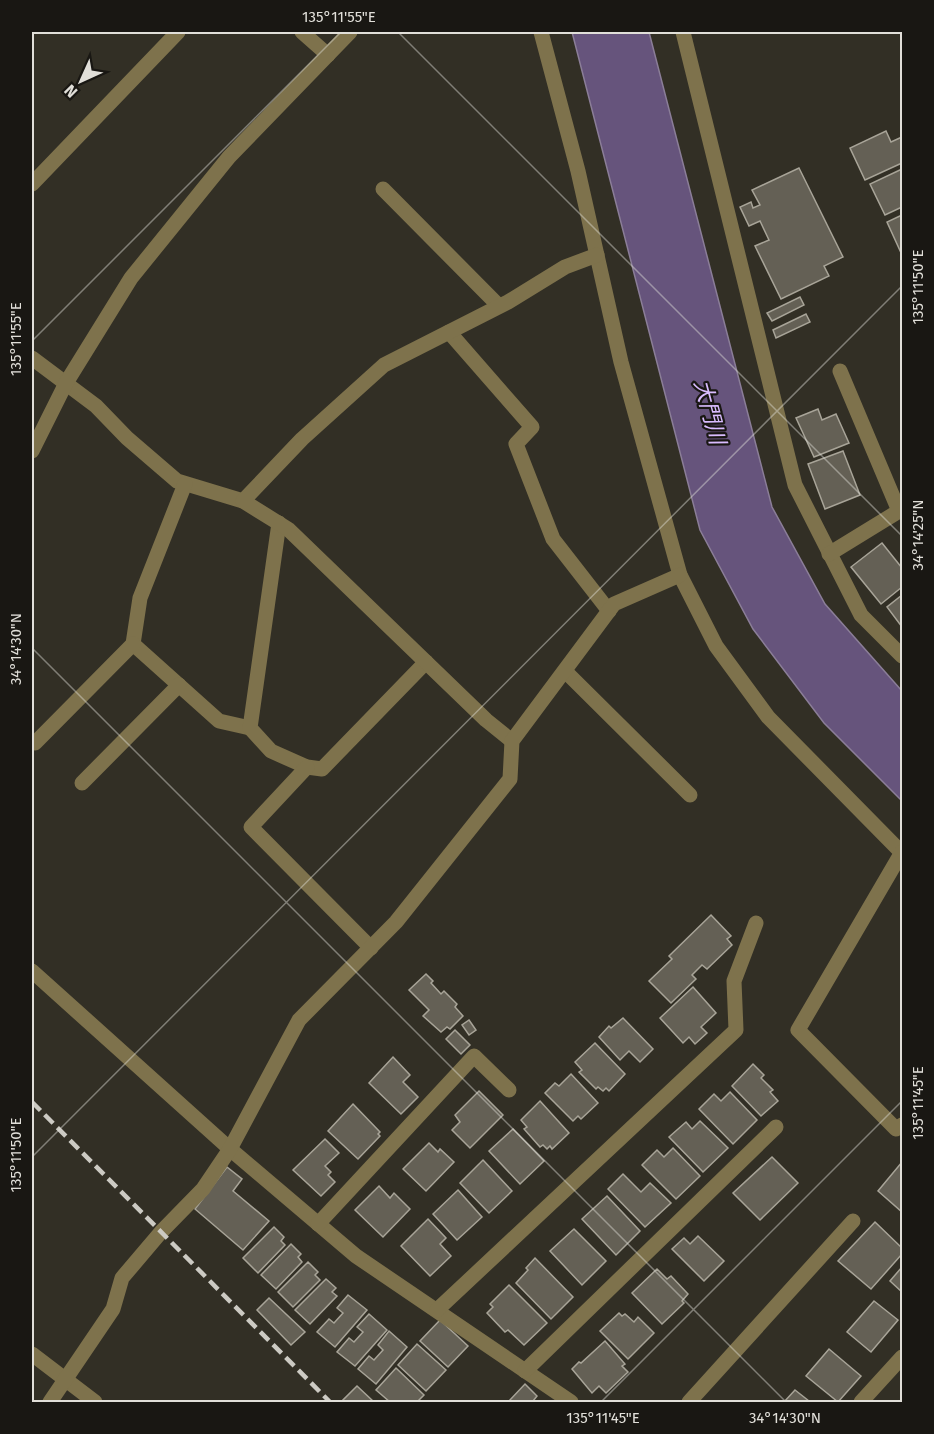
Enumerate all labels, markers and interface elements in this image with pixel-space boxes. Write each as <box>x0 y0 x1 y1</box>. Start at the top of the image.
text: 135°11'55"E <box>302 8 376 26</box>
north arrow <box>51 51 111 111</box>
text: N <box>60 81 81 102</box>
text: 135°11'50"E <box>909 249 927 325</box>
text: 135°11'55"E <box>7 302 25 376</box>
water label: 大門川 <box>688 377 732 449</box>
text: 34°14'25"N <box>909 500 927 570</box>
text: 34°14'30"N <box>7 613 25 685</box>
text: 135°11'45"E <box>909 1066 927 1140</box>
text: 135°11'50"E <box>7 1117 25 1193</box>
text: 135°11'45"E <box>566 1409 640 1427</box>
text: 34°14'30"N <box>749 1409 821 1427</box>

